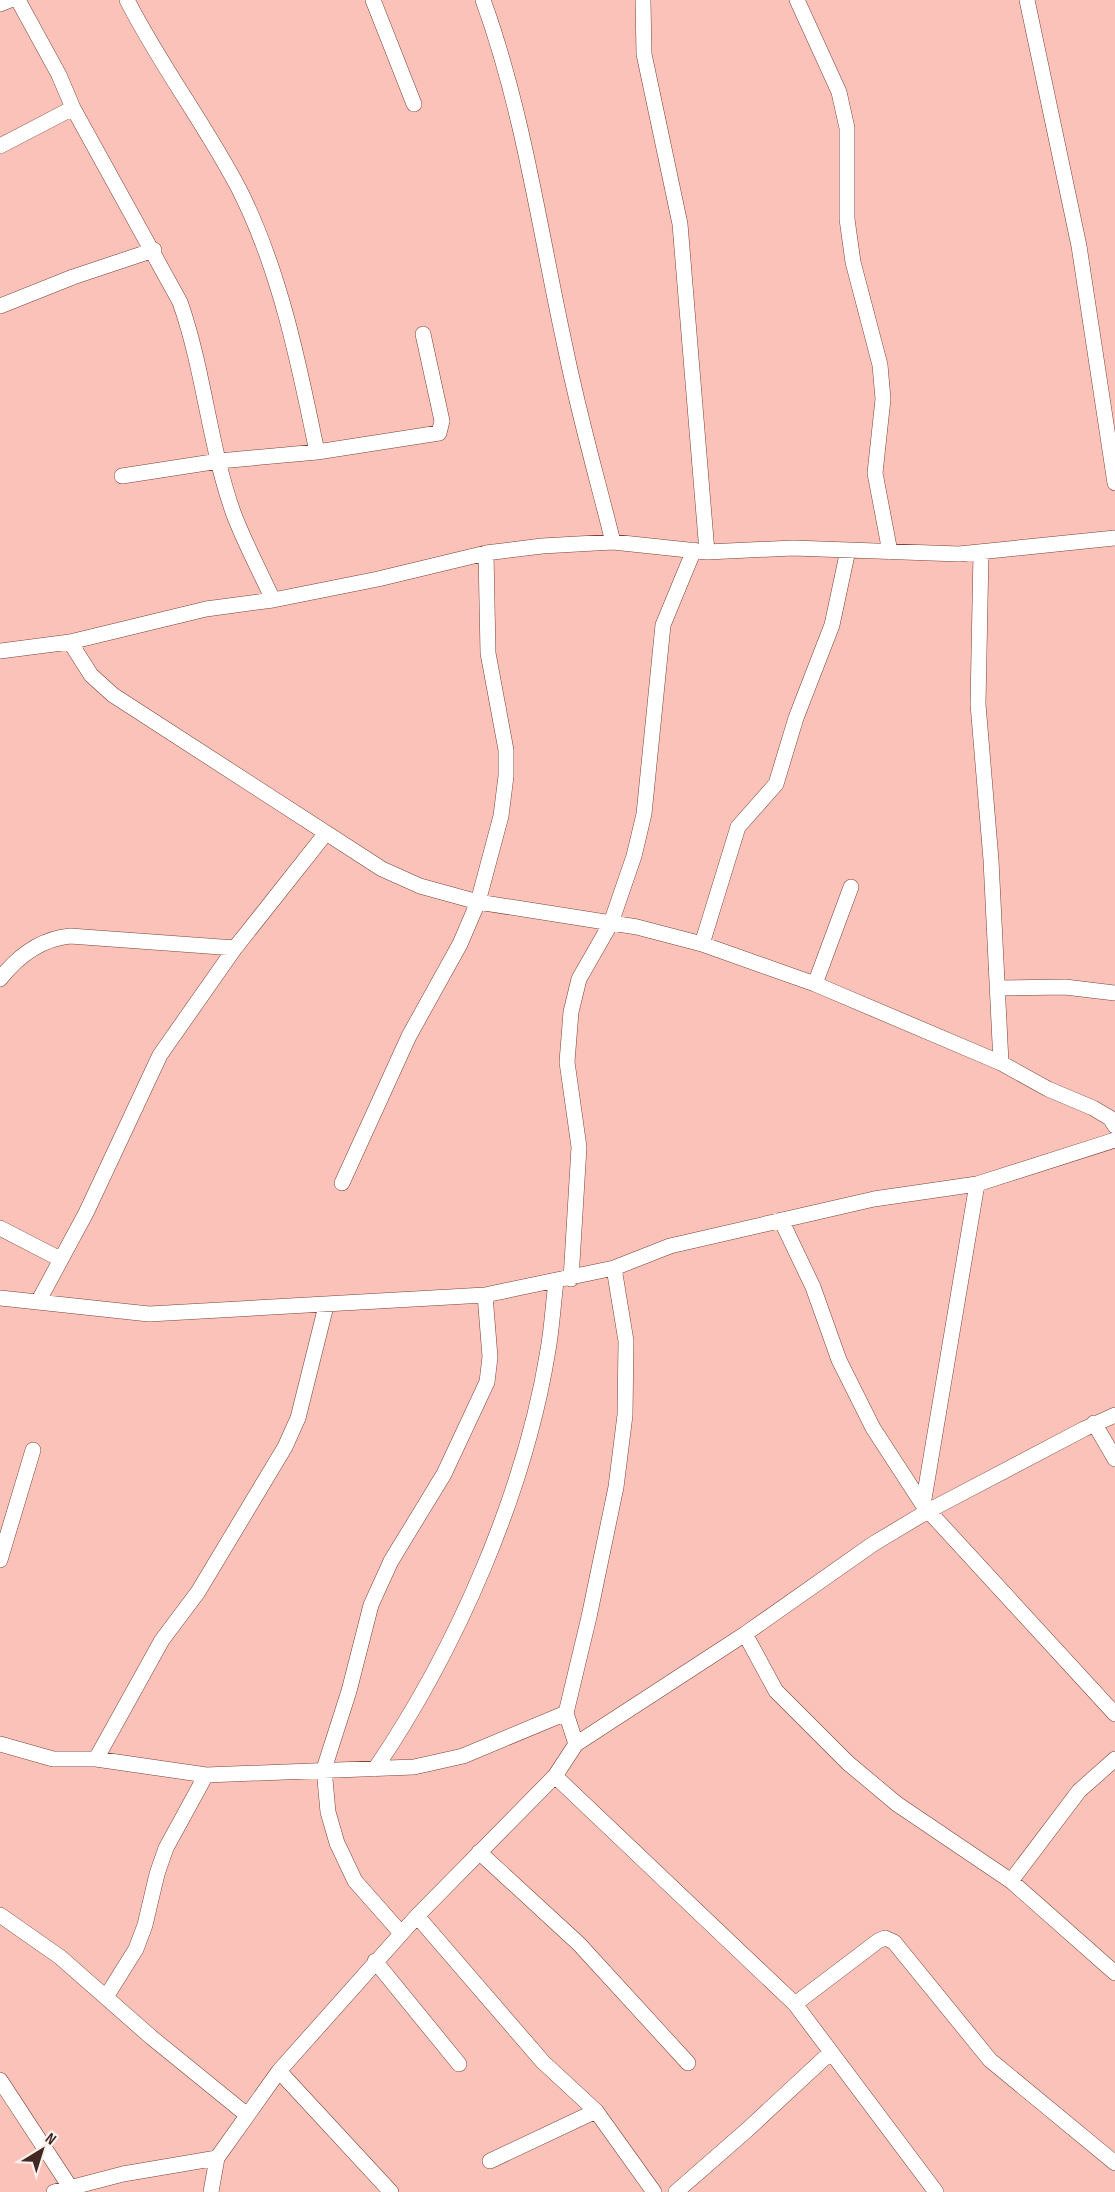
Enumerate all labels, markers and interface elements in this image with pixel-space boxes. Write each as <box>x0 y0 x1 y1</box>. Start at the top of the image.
north arrow <box>12 2120 72 2180</box>
text: N <box>41 2129 60 2149</box>

